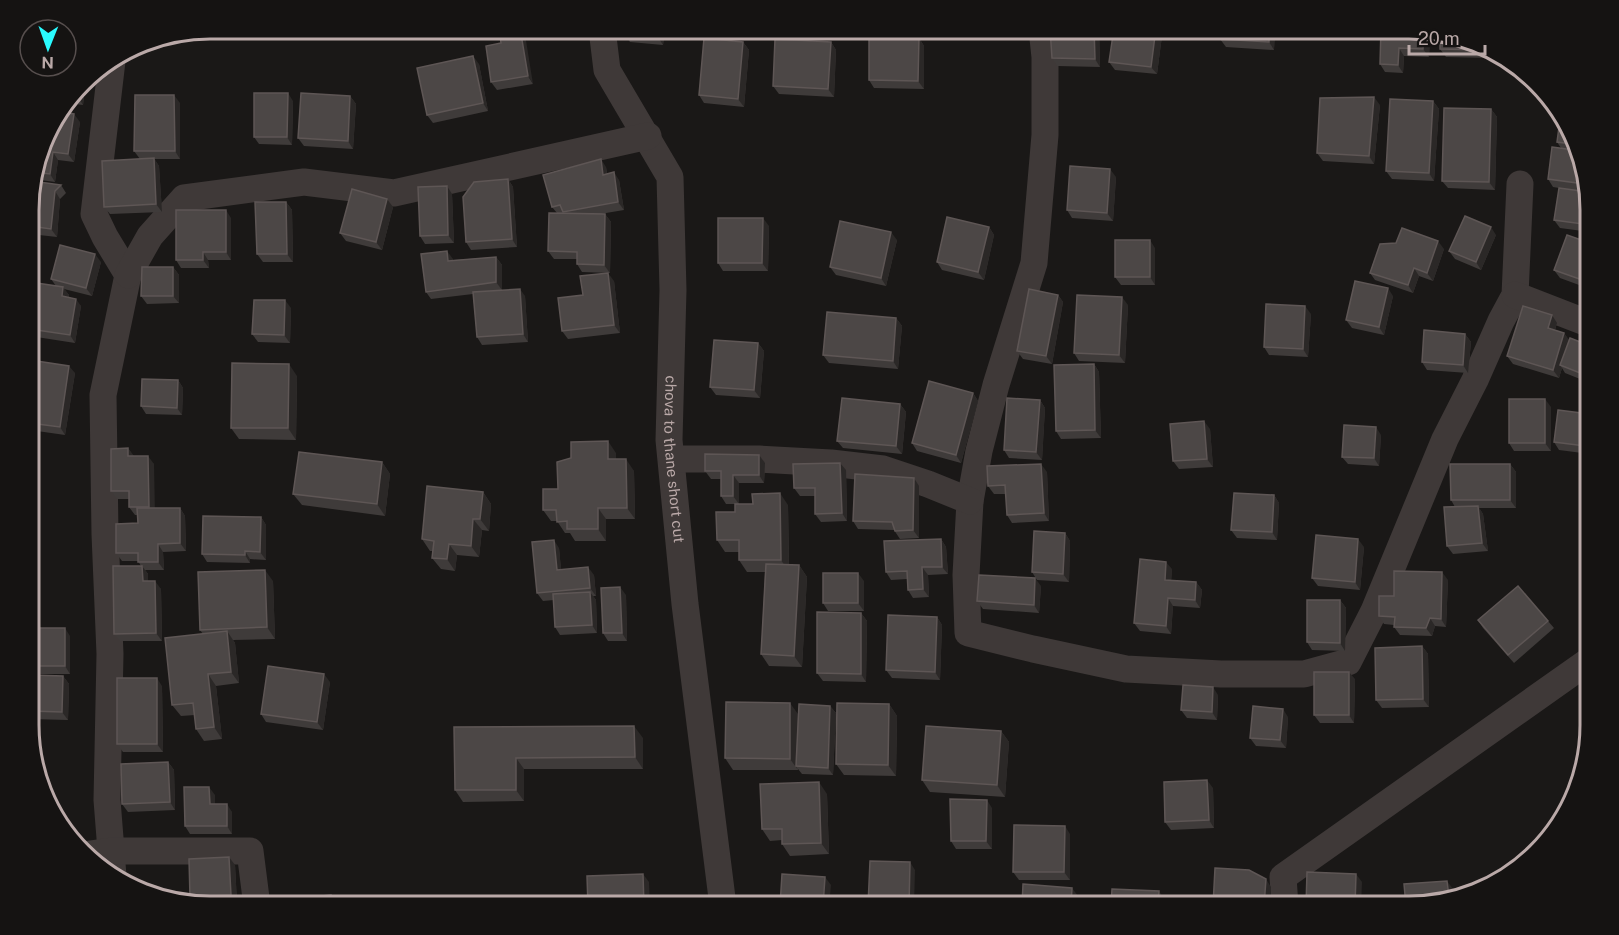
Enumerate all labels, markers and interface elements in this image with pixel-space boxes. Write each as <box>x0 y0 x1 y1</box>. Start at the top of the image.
north arrow <box>18 18 78 78</box>
scale bar <box>1409 18 1486 56</box>
text: 20 m <box>1418 28 1460 49</box>
text: N <box>41 53 54 72</box>
street label: chova to thane short cut <box>661 375 688 544</box>

